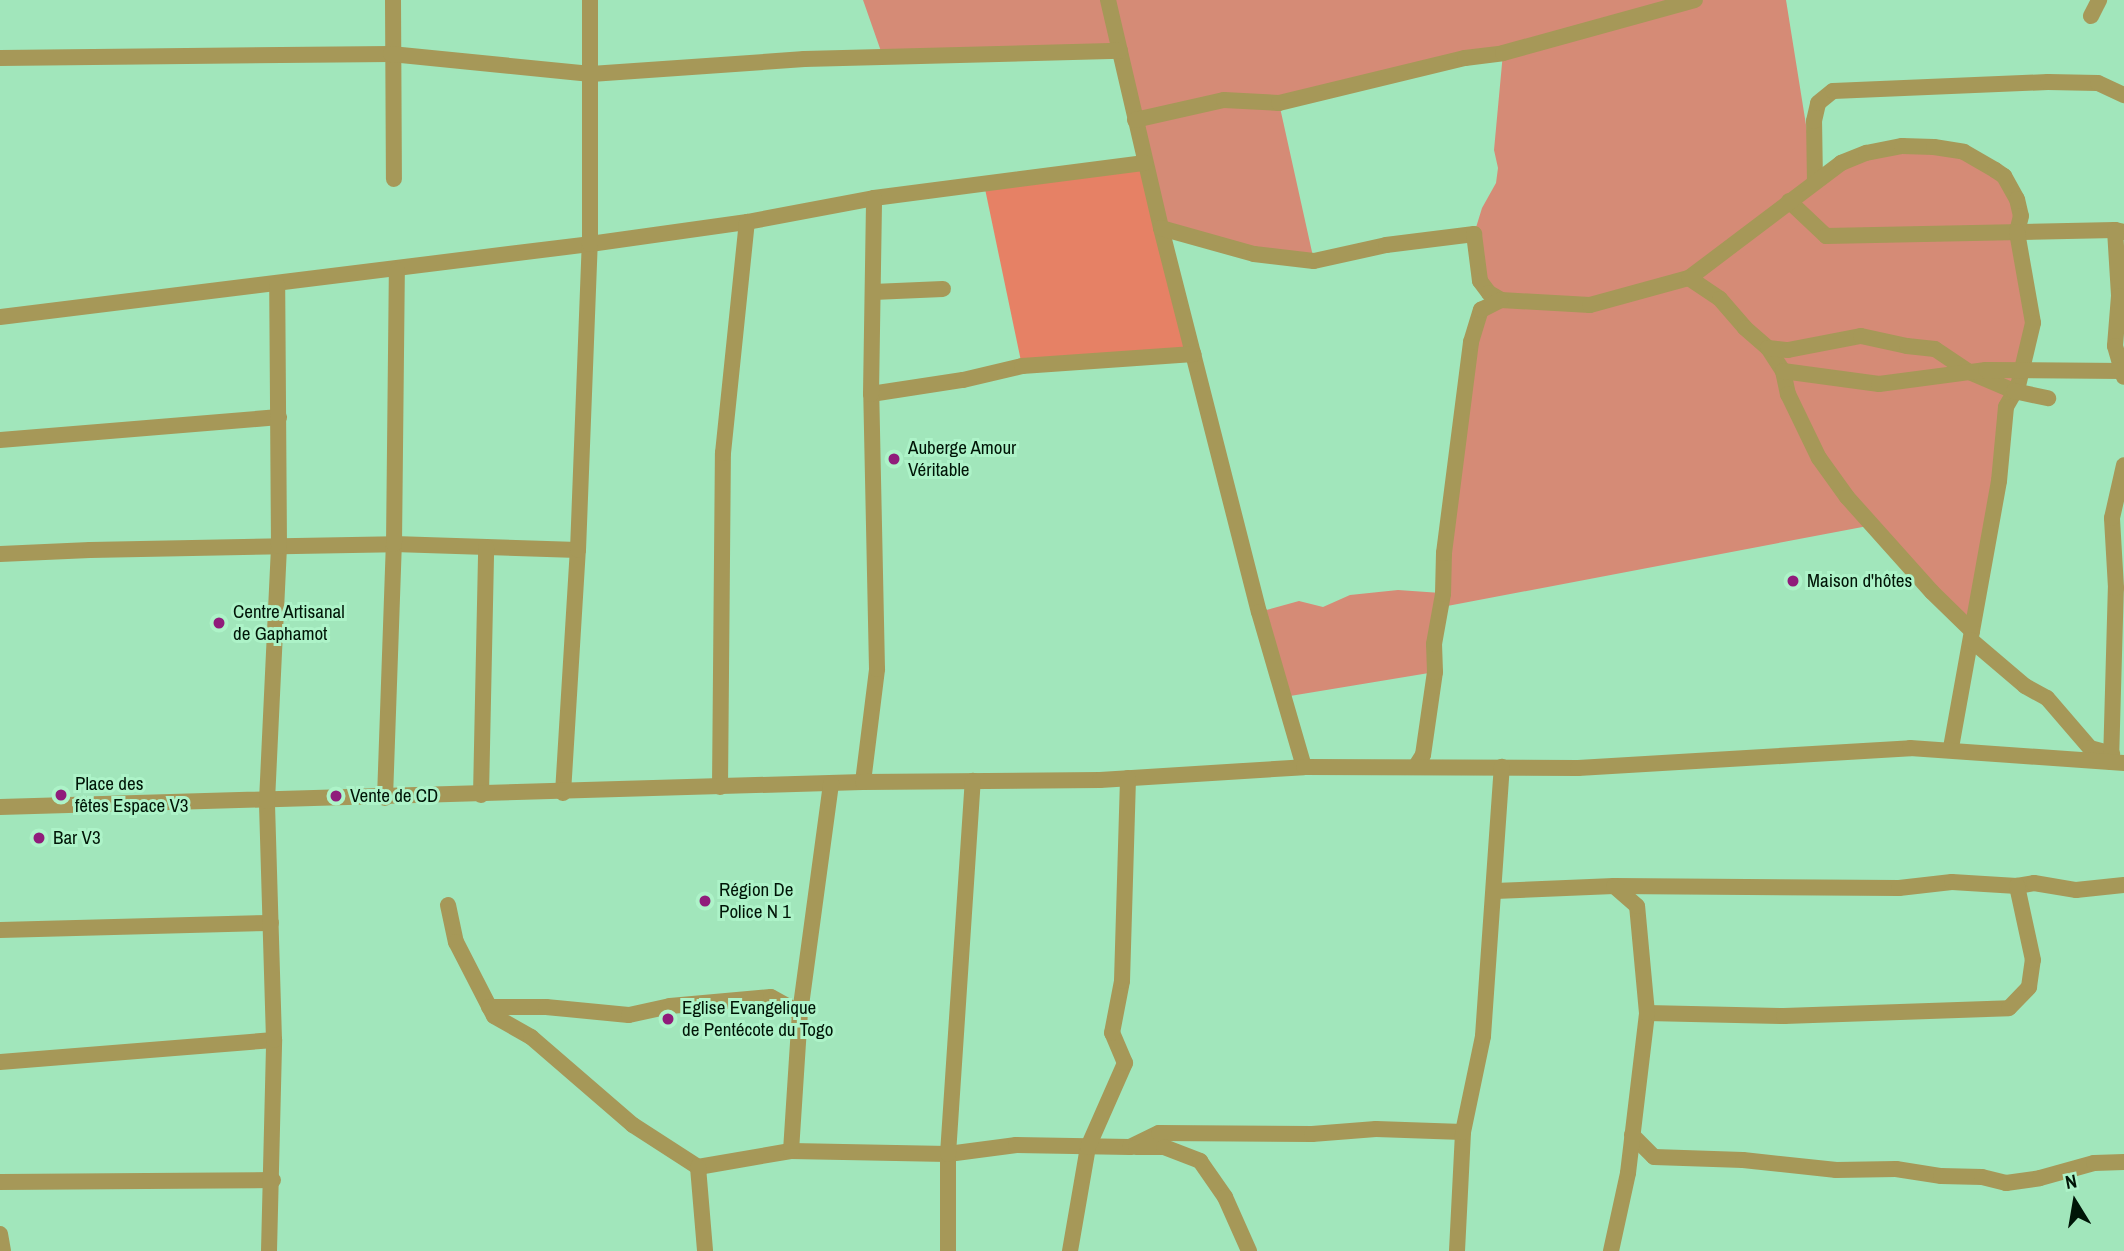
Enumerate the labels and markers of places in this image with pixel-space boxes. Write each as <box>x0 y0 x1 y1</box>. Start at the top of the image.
place label: Auberge Amour Véritable <box>908 437 1017 481</box>
marker: Auberge Amour Véritable <box>886 451 902 467</box>
place label: Maison d'hôtes <box>1807 570 1912 592</box>
marker: Maison d'hôtes <box>1785 573 1801 589</box>
place label: Centre Artisanal de Gaphamot <box>233 601 346 645</box>
marker: Centre Artisanal de Gaphamot <box>211 615 227 631</box>
place label: Place des fêtes Espace V3 <box>75 773 188 817</box>
place label: Vente de CD <box>350 785 438 807</box>
marker: Place des fêtes Espace V3 <box>53 787 69 803</box>
marker: Vente de CD <box>328 788 344 804</box>
place label: Bar V3 <box>53 827 101 849</box>
marker: Bar V3 <box>31 830 47 846</box>
place label: Région De Police N 1 <box>719 879 793 923</box>
marker: Région De Police N 1 <box>697 893 713 909</box>
place label: Eglise Evangelique de Pentécote du Togo <box>682 997 834 1041</box>
marker: Eglise Evangelique de Pentécote du Togo <box>660 1011 676 1027</box>

